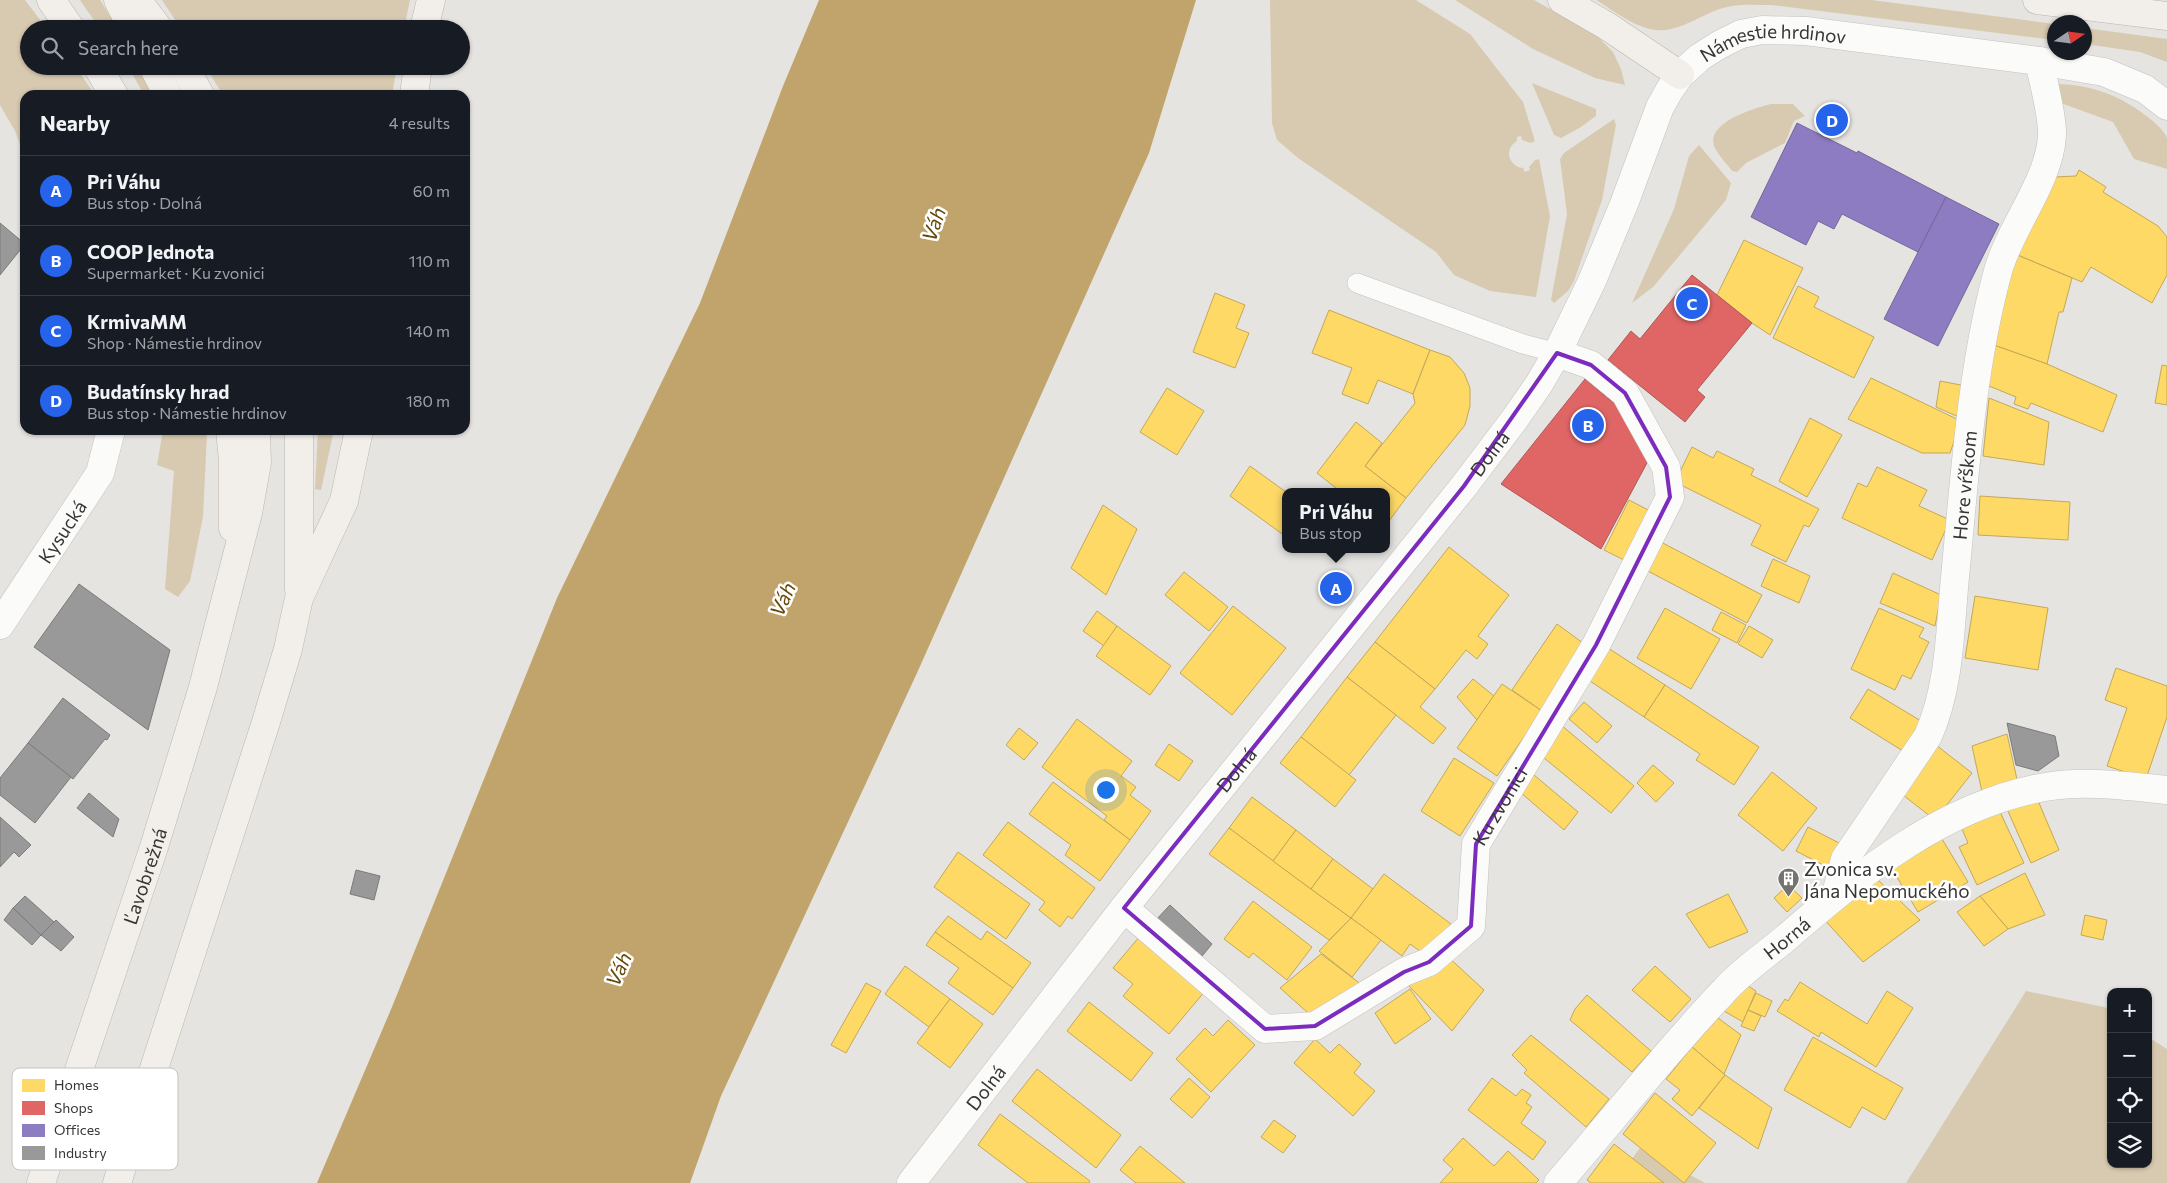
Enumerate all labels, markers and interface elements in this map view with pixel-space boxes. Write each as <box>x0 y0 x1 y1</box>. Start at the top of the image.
north arrow <box>2047 15 2092 60</box>
street label: Námestie hrdinov <box>1695 19 1848 66</box>
search box <box>20 20 470 75</box>
icon: search <box>38 34 66 62</box>
text: Search here <box>78 36 178 59</box>
pin: D <box>1816 101 1848 139</box>
text: Nearby <box>40 110 110 135</box>
text: 4 results <box>389 113 450 132</box>
text: Pri Váhu <box>87 170 160 193</box>
text: A <box>50 181 62 200</box>
text: 60 m <box>413 181 450 200</box>
text: Bus stop · Dolná <box>87 193 202 212</box>
water label: Váh <box>916 204 950 244</box>
text: COOP Jednota <box>87 240 214 263</box>
text: B <box>51 251 61 270</box>
text: 110 m <box>409 251 450 270</box>
text: Supermarket · Ku zvonici <box>87 263 265 282</box>
pin: C <box>1676 284 1708 322</box>
text: KrmivaMM <box>87 310 187 333</box>
text: C <box>51 321 61 340</box>
text: 140 m <box>406 321 450 340</box>
text: Shop · Námestie hrdinov <box>87 333 262 352</box>
text: Budatínsky hrad <box>87 380 229 403</box>
text: D <box>50 391 62 410</box>
text: 180 m <box>406 391 450 410</box>
text: Bus stop · Námestie hrdinov <box>87 403 287 422</box>
pin: B <box>1572 406 1604 444</box>
street label: Dolná <box>1464 426 1513 480</box>
street label: Hore vŕškom <box>1947 429 1981 541</box>
popup <box>1282 488 1390 553</box>
street label: Kysucká <box>33 496 91 567</box>
text: Pri Váhu <box>1299 500 1373 523</box>
text: Bus stop <box>1299 523 1362 542</box>
pin: A <box>1320 569 1352 607</box>
water label: Váh <box>764 578 800 620</box>
street label: Dolná <box>1211 742 1261 796</box>
street label: Ku zvonici <box>1467 763 1531 849</box>
your location <box>1093 777 1119 803</box>
street label: Ľavobrežná <box>117 825 171 927</box>
place label: Zvonica sv. Jána Nepomuckého <box>1804 857 1970 902</box>
building icon: Zvonica sv. Jána Nepomuckého <box>1776 867 1800 898</box>
street label: Horná <box>1758 911 1814 964</box>
water label: Váh <box>600 948 636 990</box>
map controls <box>2107 988 2152 1168</box>
button: + <box>2107 988 2152 1033</box>
button: − <box>2107 1033 2152 1078</box>
street label: Dolná <box>960 1060 1010 1115</box>
legend <box>12 1068 178 1170</box>
text: Homes <box>54 1076 99 1093</box>
button: locate <box>2107 1078 2152 1123</box>
text: Shops <box>54 1099 93 1116</box>
text: Offices <box>54 1121 100 1138</box>
button: layers <box>2107 1123 2152 1168</box>
text: Industry <box>54 1144 107 1161</box>

